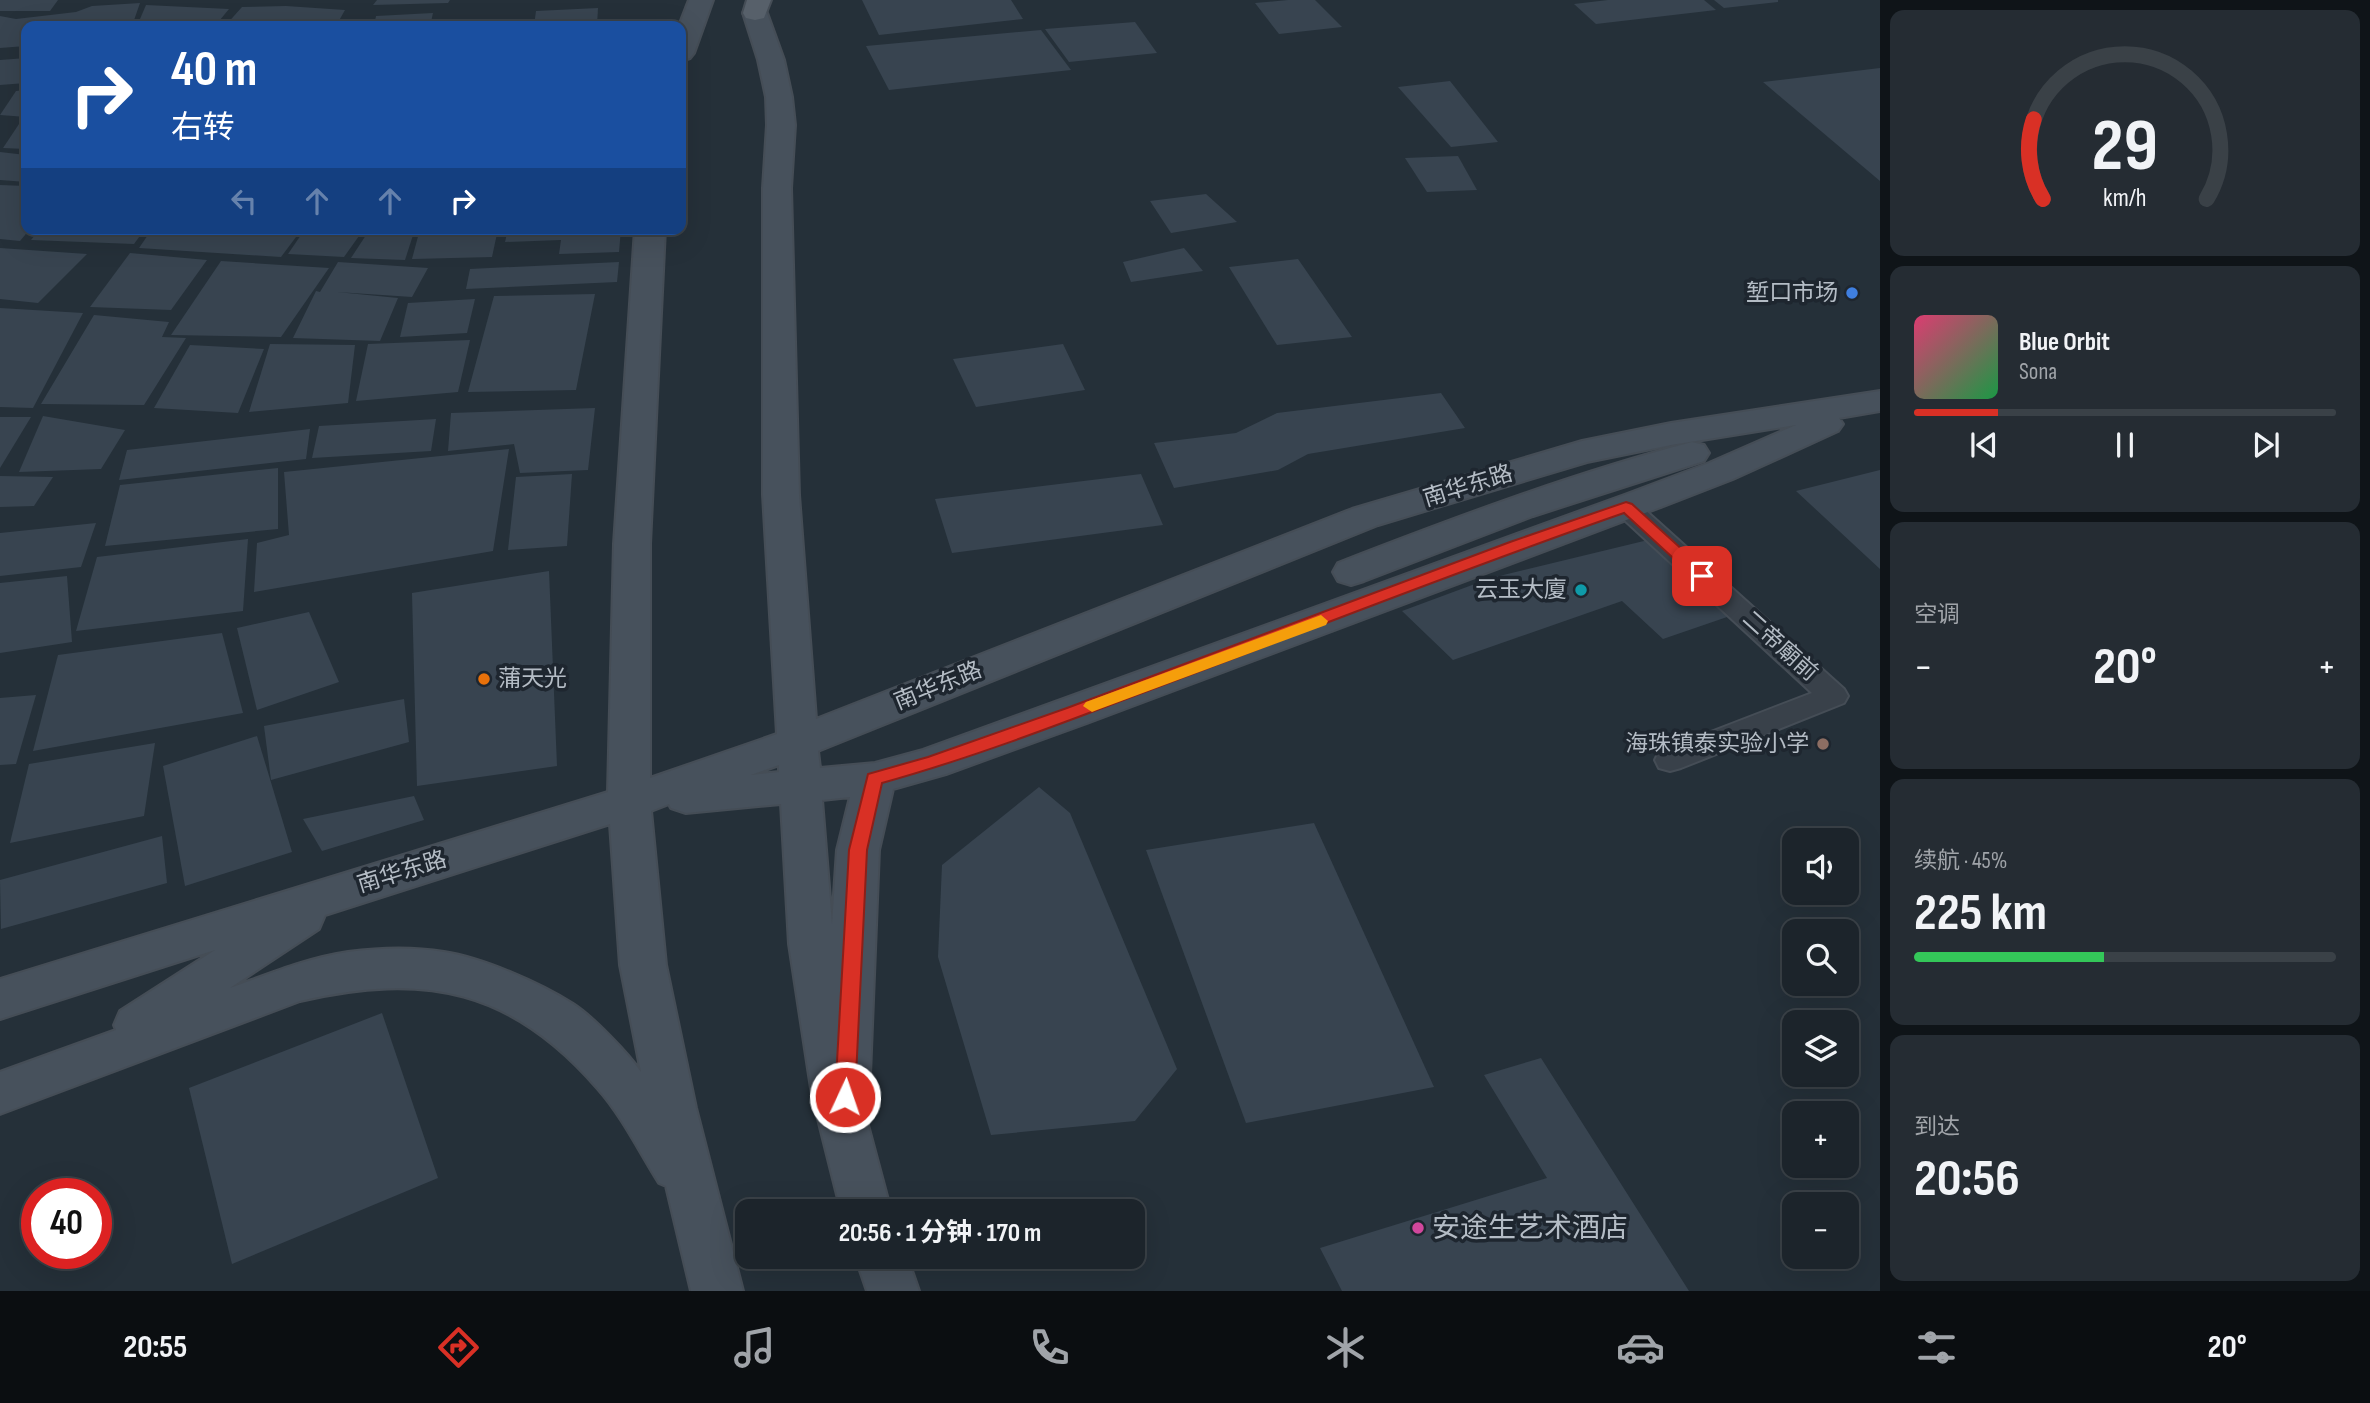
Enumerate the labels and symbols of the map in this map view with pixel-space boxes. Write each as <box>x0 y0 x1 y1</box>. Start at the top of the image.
place label: 堑口市场 <box>1746 279 1838 307</box>
marker: 堑口市场 <box>1844 285 1860 301</box>
street label: 南华东路 <box>1420 459 1516 513</box>
pin <box>1672 546 1732 606</box>
place label: 云玉大廈 <box>1475 576 1567 604</box>
marker: 云玉大廈 <box>1573 582 1589 598</box>
street label: 二帝廟前 <box>1736 605 1824 687</box>
street label: 南华东路 <box>890 656 986 716</box>
place label: 蒲天光 <box>498 665 567 693</box>
marker: 蒲天光 <box>476 671 492 687</box>
place label: 海珠镇泰实验小学 <box>1625 730 1809 758</box>
marker: 海珠镇泰实验小学 <box>1815 736 1831 752</box>
street label: 南华东路 <box>354 845 450 899</box>
position arrow <box>808 1060 882 1134</box>
speed limit sign: 40 <box>21 1178 112 1269</box>
place label: 安途生艺术酒店 <box>1432 1212 1628 1245</box>
marker: 安途生艺术酒店 <box>1410 1220 1426 1236</box>

